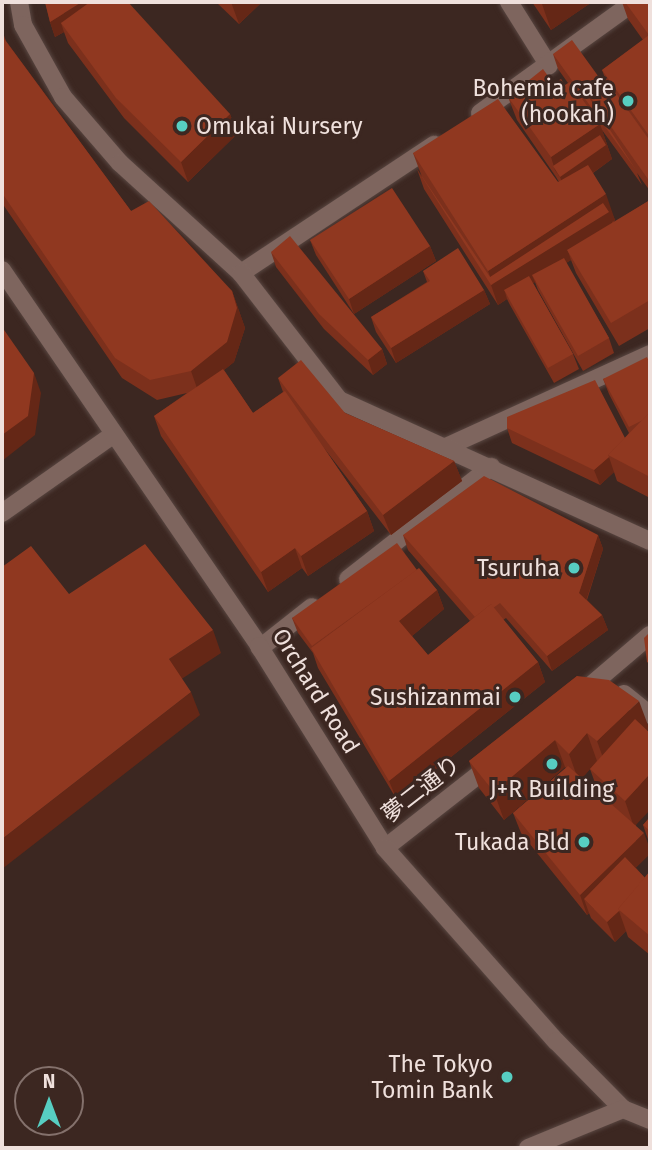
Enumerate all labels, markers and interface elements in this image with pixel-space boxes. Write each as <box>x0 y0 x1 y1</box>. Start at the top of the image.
place label: Bohemia cafe (hookah) <box>472 74 614 128</box>
marker: Bohemia cafe (hookah) <box>620 93 636 109</box>
place label: Omukai Nursery <box>196 112 363 140</box>
marker: Omukai Nursery <box>174 118 190 134</box>
place label: Tsuruha <box>477 554 560 582</box>
marker: Tsuruha <box>566 560 582 576</box>
street label: Orchard Road <box>267 623 365 759</box>
place label: Sushizanmai <box>370 683 501 711</box>
marker: Sushizanmai <box>507 689 523 705</box>
street label: 夢二通り <box>376 750 466 828</box>
marker: J+R Building <box>544 756 560 772</box>
place label: J+R Building <box>490 775 614 803</box>
place label: Tukada Bld <box>455 828 570 856</box>
marker: Tukada Bld <box>576 834 592 850</box>
place label: The Tokyo Tomin Bank <box>371 1050 493 1104</box>
north arrow <box>14 1066 84 1136</box>
marker: The Tokyo Tomin Bank <box>499 1069 515 1085</box>
text: N <box>43 1070 55 1093</box>

